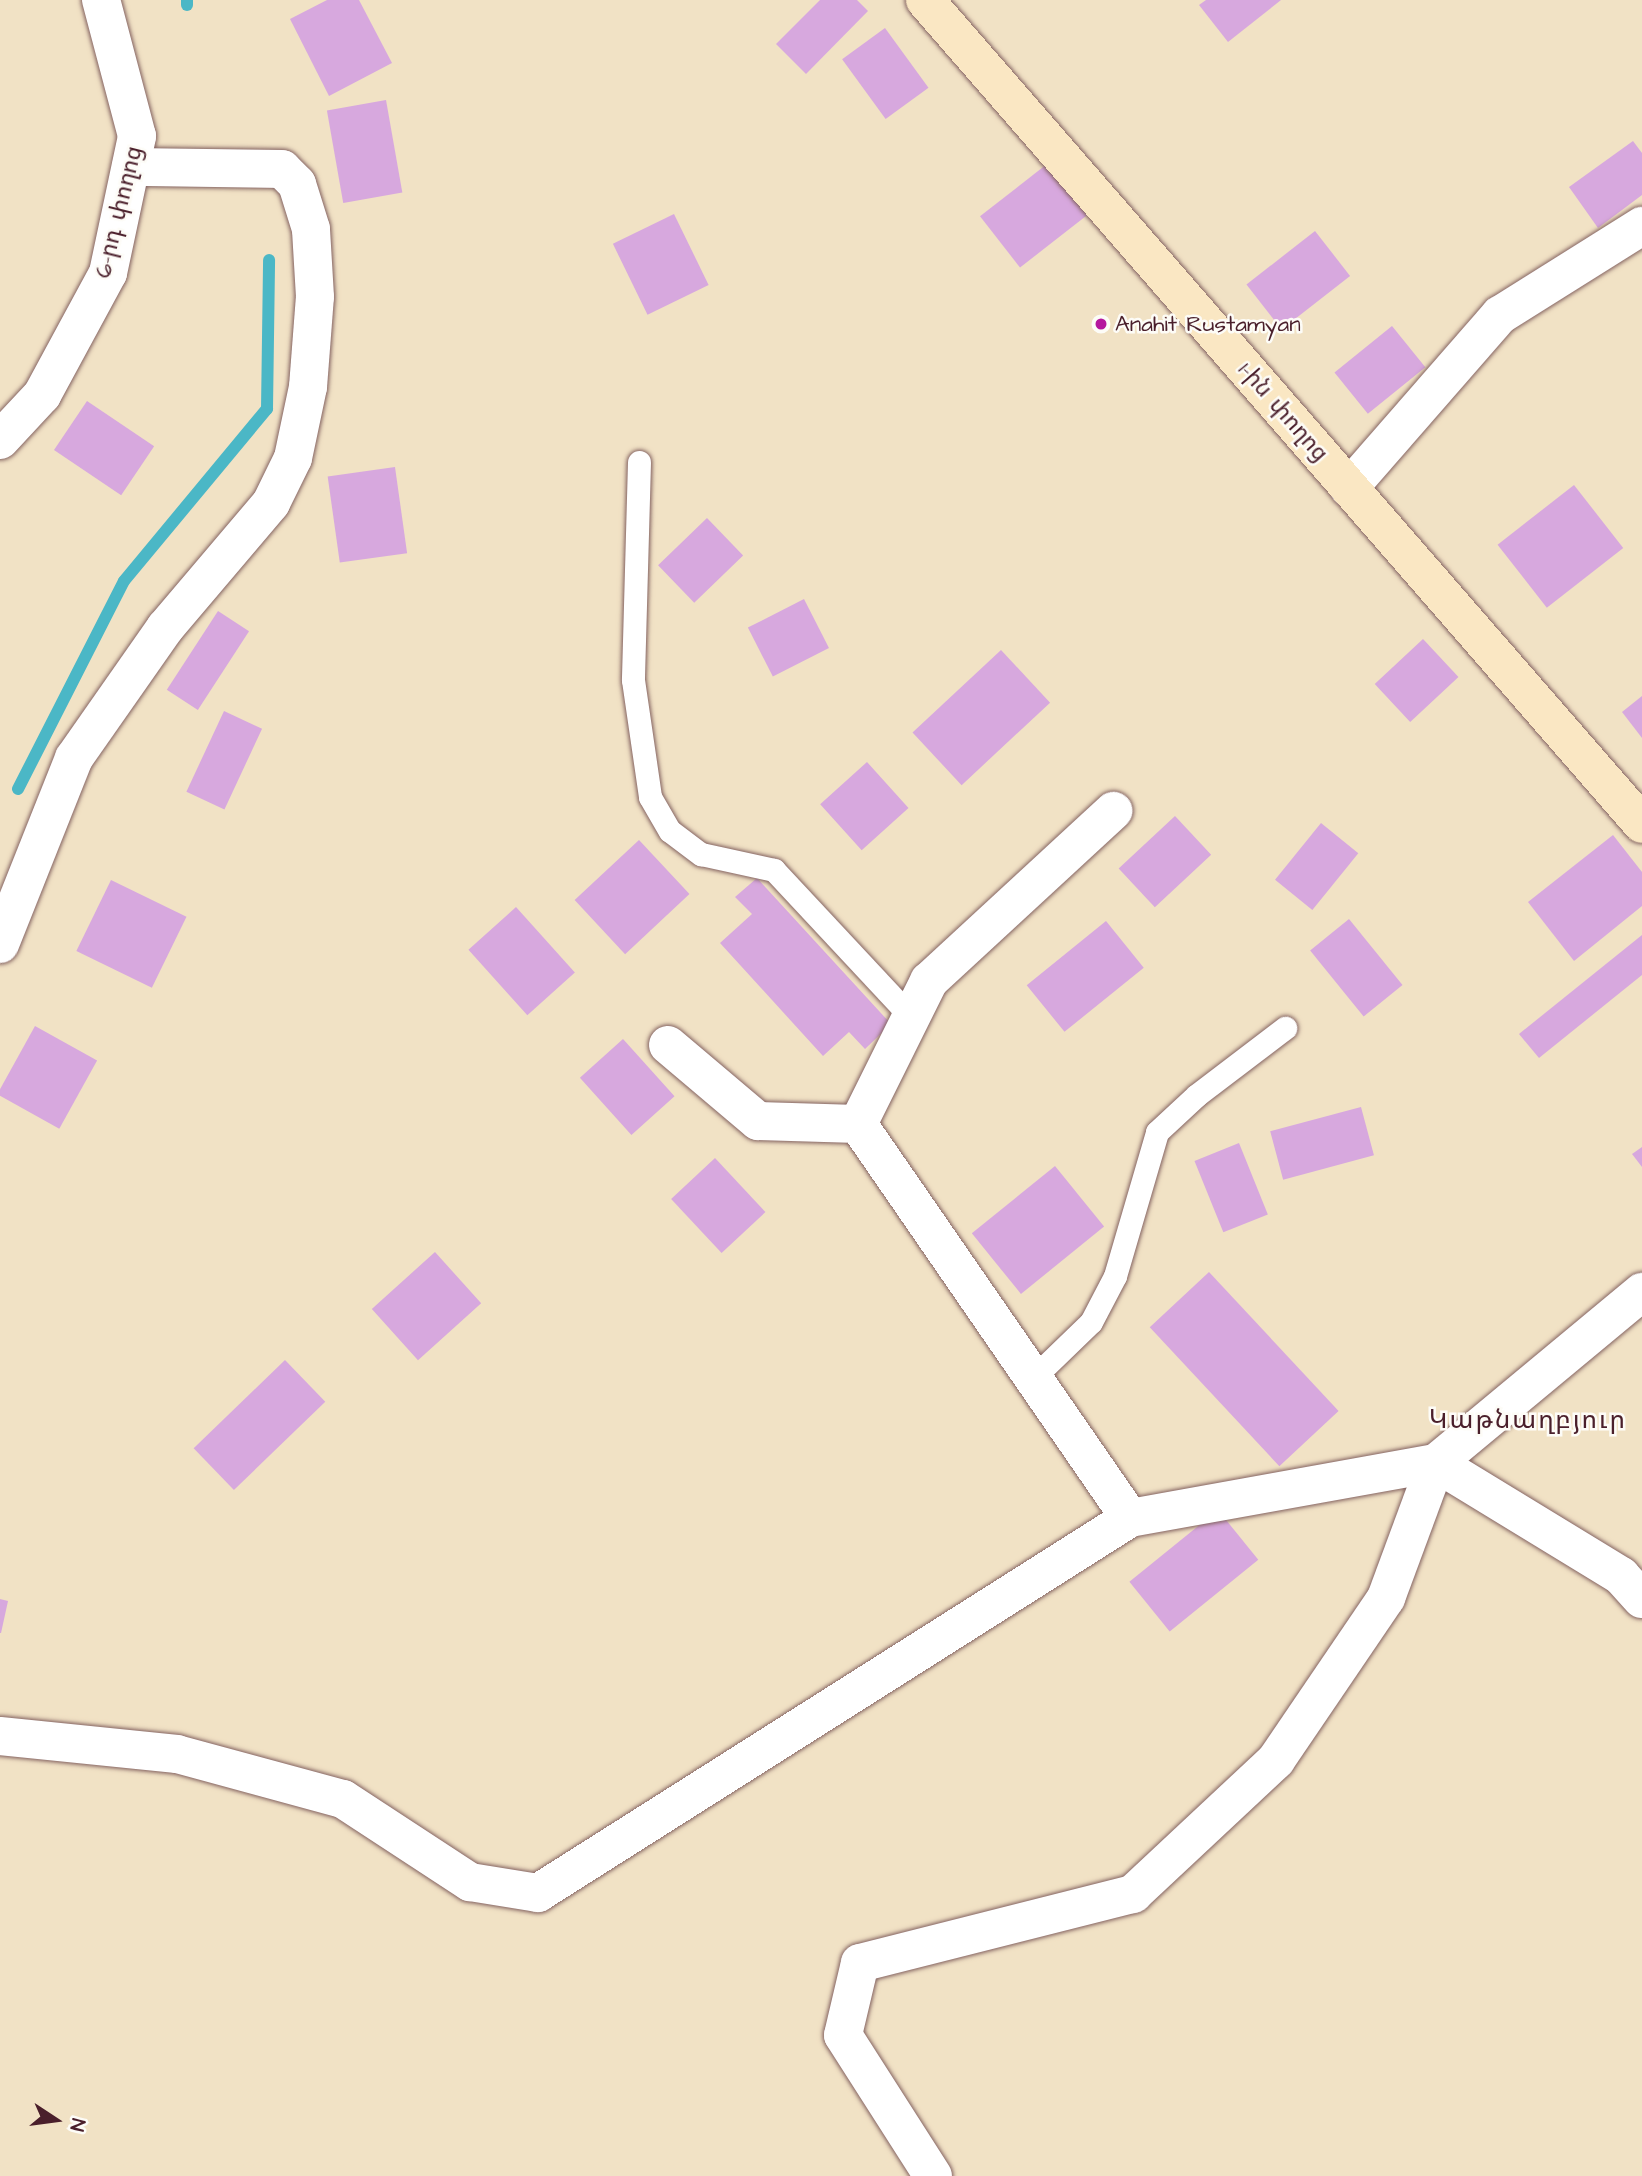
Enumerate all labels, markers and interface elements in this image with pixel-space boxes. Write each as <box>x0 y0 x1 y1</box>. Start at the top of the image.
street label: 6-րդ փողոց <box>89 143 149 281</box>
place label: Anahit Rustamyan <box>1115 310 1301 338</box>
marker: Anahit Rustamyan <box>1093 316 1109 332</box>
street label: 1-ին փողոց <box>1232 357 1334 467</box>
district label: Կաթնաղբյուր <box>1431 1405 1625 1437</box>
north arrow <box>21 2085 91 2155</box>
text: N <box>62 2116 91 2134</box>

